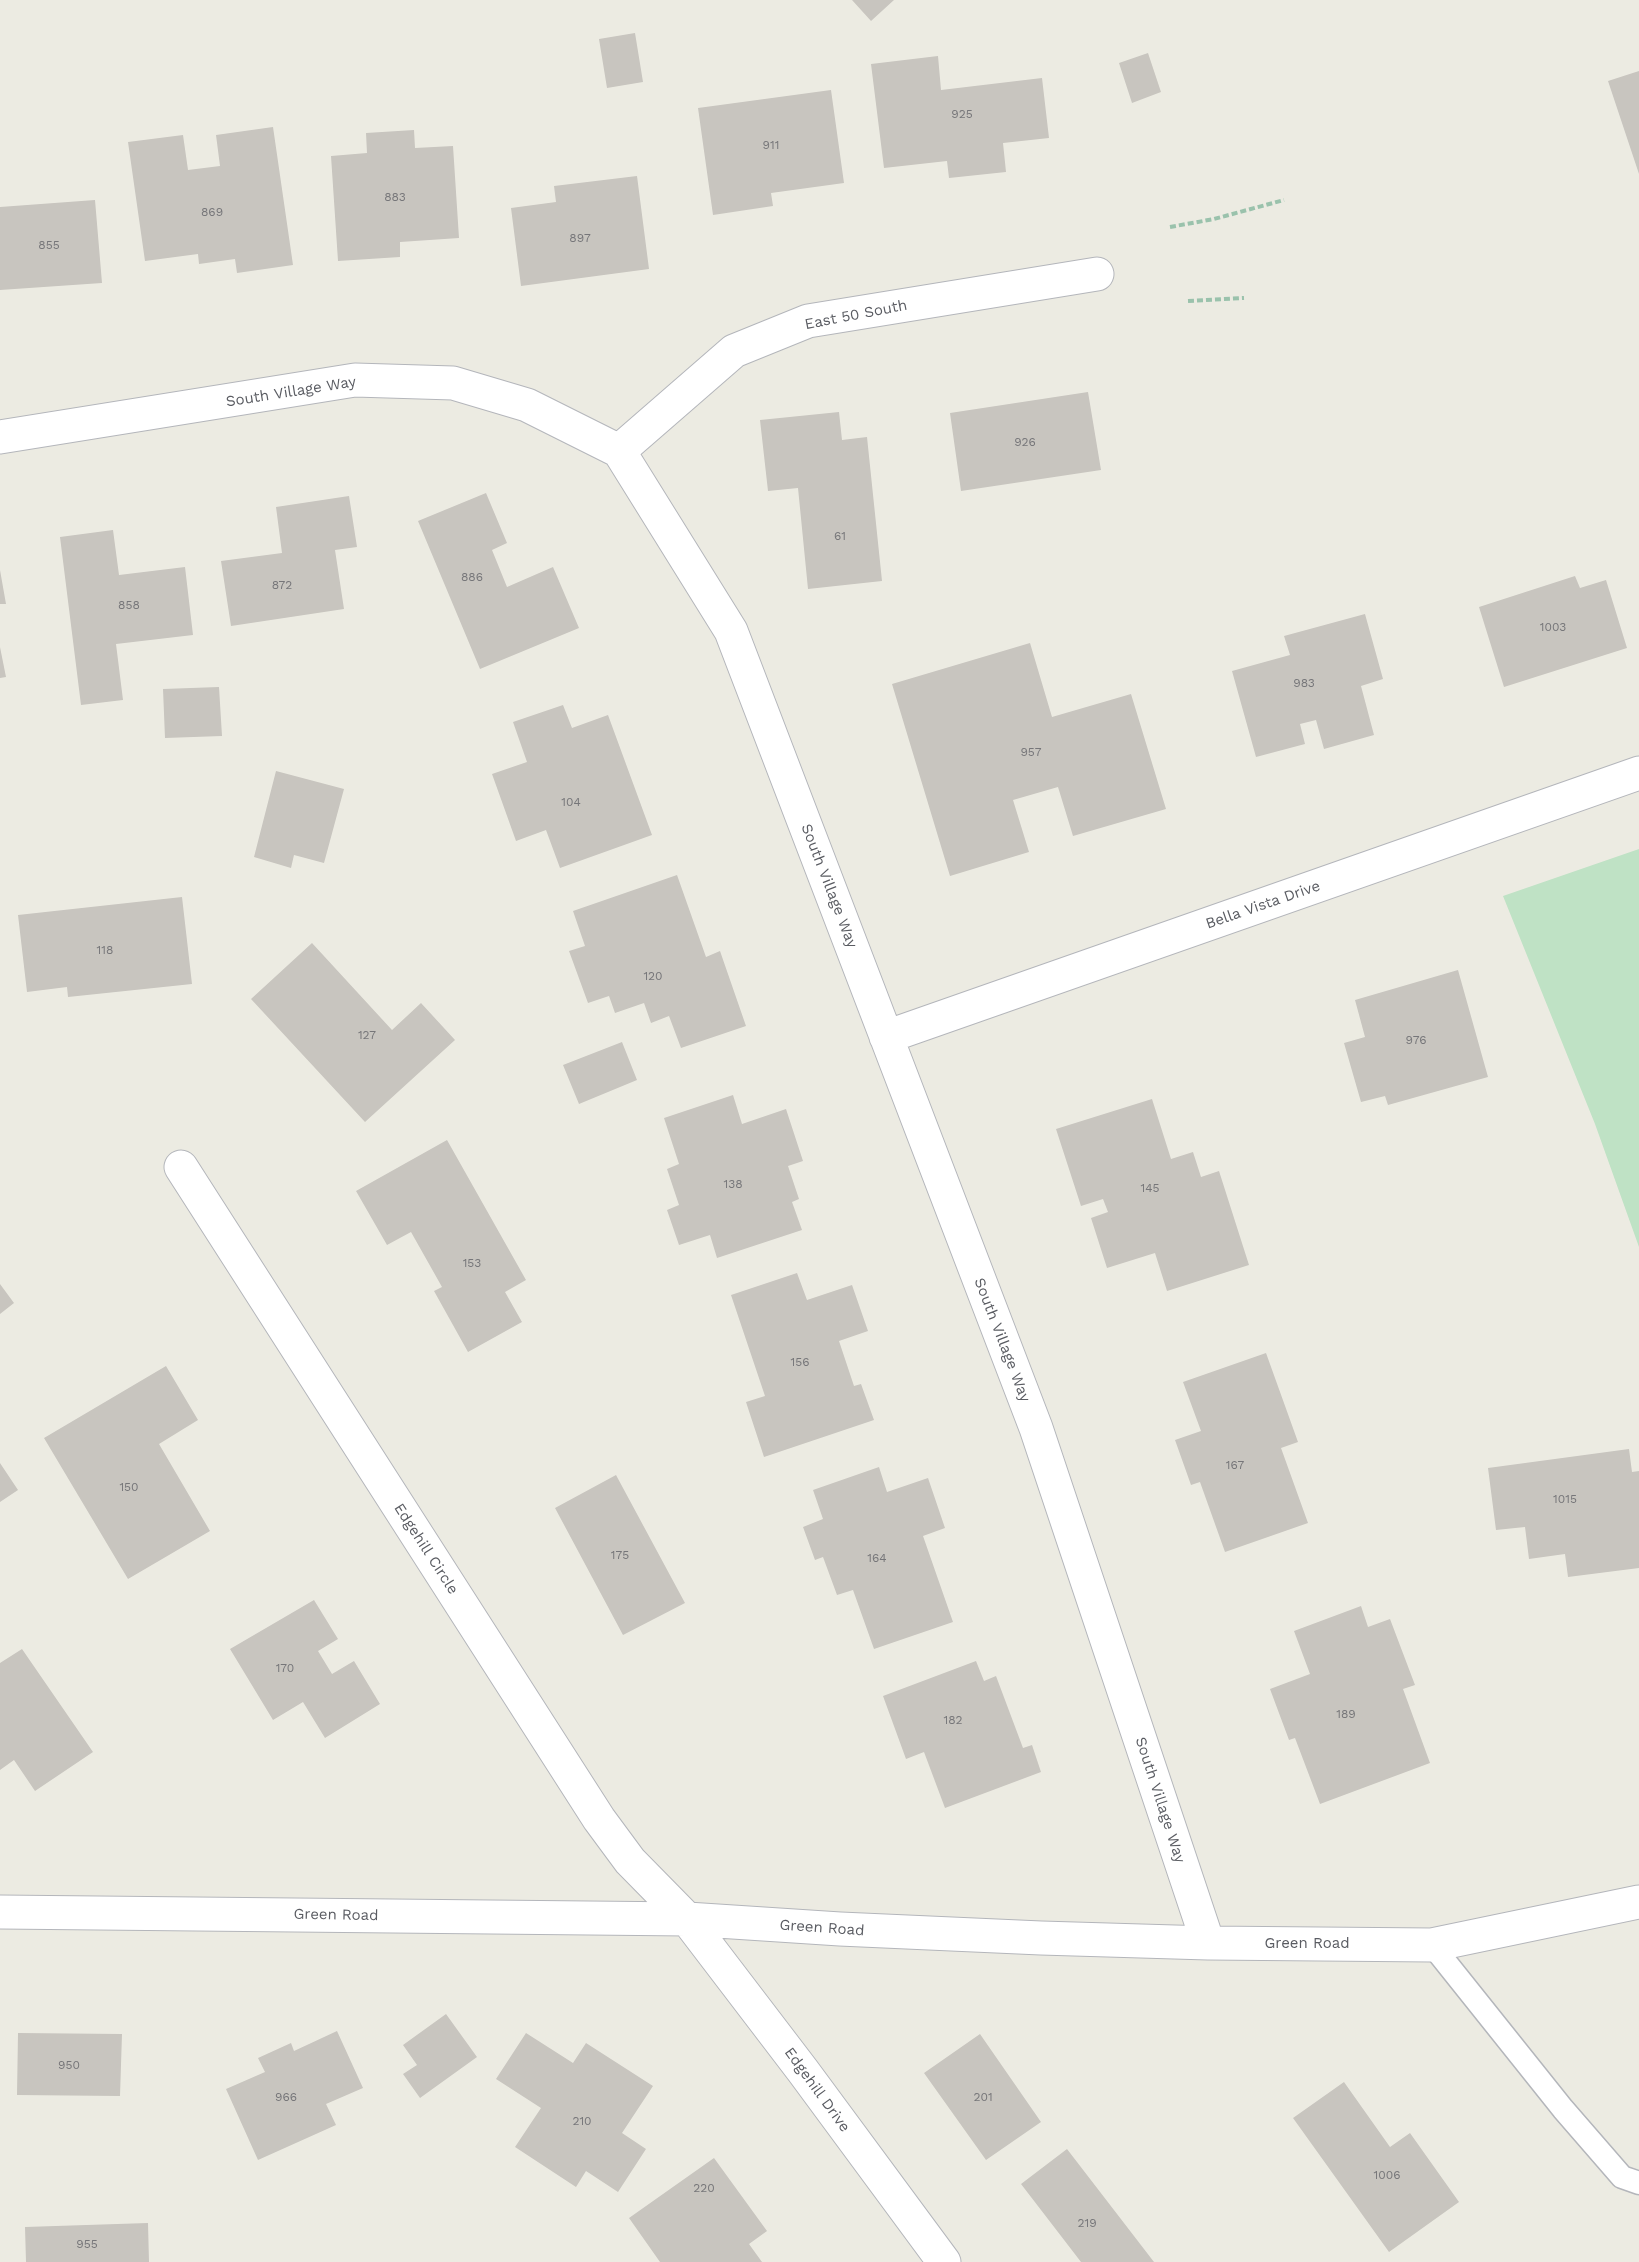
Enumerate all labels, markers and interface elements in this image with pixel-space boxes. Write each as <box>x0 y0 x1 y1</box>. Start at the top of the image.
house number: 925 <box>951 107 973 121</box>
house number: 911 <box>763 138 779 152</box>
house number: 883 <box>384 190 406 204</box>
house number: 869 <box>201 205 223 219</box>
house number: 897 <box>569 231 591 245</box>
house number: 855 <box>38 238 60 252</box>
street label: East 50 South <box>803 296 909 334</box>
street label: South Village Way <box>225 373 357 411</box>
house number: 926 <box>1014 435 1036 449</box>
house number: 61 <box>834 529 846 543</box>
house number: 886 <box>461 570 483 584</box>
house number: 872 <box>272 578 292 592</box>
house number: 858 <box>118 598 140 612</box>
house number: 1003 <box>1540 620 1566 634</box>
house number: 983 <box>1293 676 1315 690</box>
house number: 957 <box>1020 745 1042 759</box>
house number: 104 <box>561 795 581 809</box>
street label: South Village Way <box>797 821 861 951</box>
street label: Bella Vista Drive <box>1203 877 1323 933</box>
house number: 118 <box>97 943 113 957</box>
house number: 120 <box>643 969 663 983</box>
house number: 127 <box>358 1028 376 1042</box>
house number: 976 <box>1406 1033 1426 1047</box>
house number: 138 <box>723 1177 743 1191</box>
house number: 145 <box>1141 1181 1159 1195</box>
house number: 153 <box>463 1256 481 1270</box>
street label: South Village Way <box>970 1275 1034 1405</box>
house number: 156 <box>791 1355 809 1369</box>
house number: 167 <box>1226 1458 1244 1472</box>
house number: 150 <box>119 1480 139 1494</box>
house number: 1015 <box>1553 1492 1577 1506</box>
street label: Edgehill Circle <box>390 1500 462 1598</box>
house number: 175 <box>611 1548 629 1562</box>
house number: 164 <box>867 1551 887 1565</box>
house number: 170 <box>276 1661 294 1675</box>
house number: 189 <box>1336 1707 1356 1721</box>
house number: 182 <box>943 1713 963 1727</box>
street label: South Village Way <box>1131 1735 1189 1865</box>
street label: Green Road <box>293 1905 379 1925</box>
street label: Green Road <box>779 1916 865 1940</box>
street label: Green Road <box>1264 1935 1350 1953</box>
street label: Edgehill Drive <box>780 2044 854 2136</box>
house number: 950 <box>58 2058 80 2072</box>
house number: 966 <box>275 2090 297 2104</box>
house number: 201 <box>973 2090 993 2104</box>
house number: 210 <box>572 2114 592 2128</box>
house number: 1006 <box>1374 2168 1400 2182</box>
house number: 220 <box>693 2181 715 2195</box>
house number: 219 <box>1077 2216 1097 2230</box>
house number: 955 <box>76 2237 98 2251</box>

